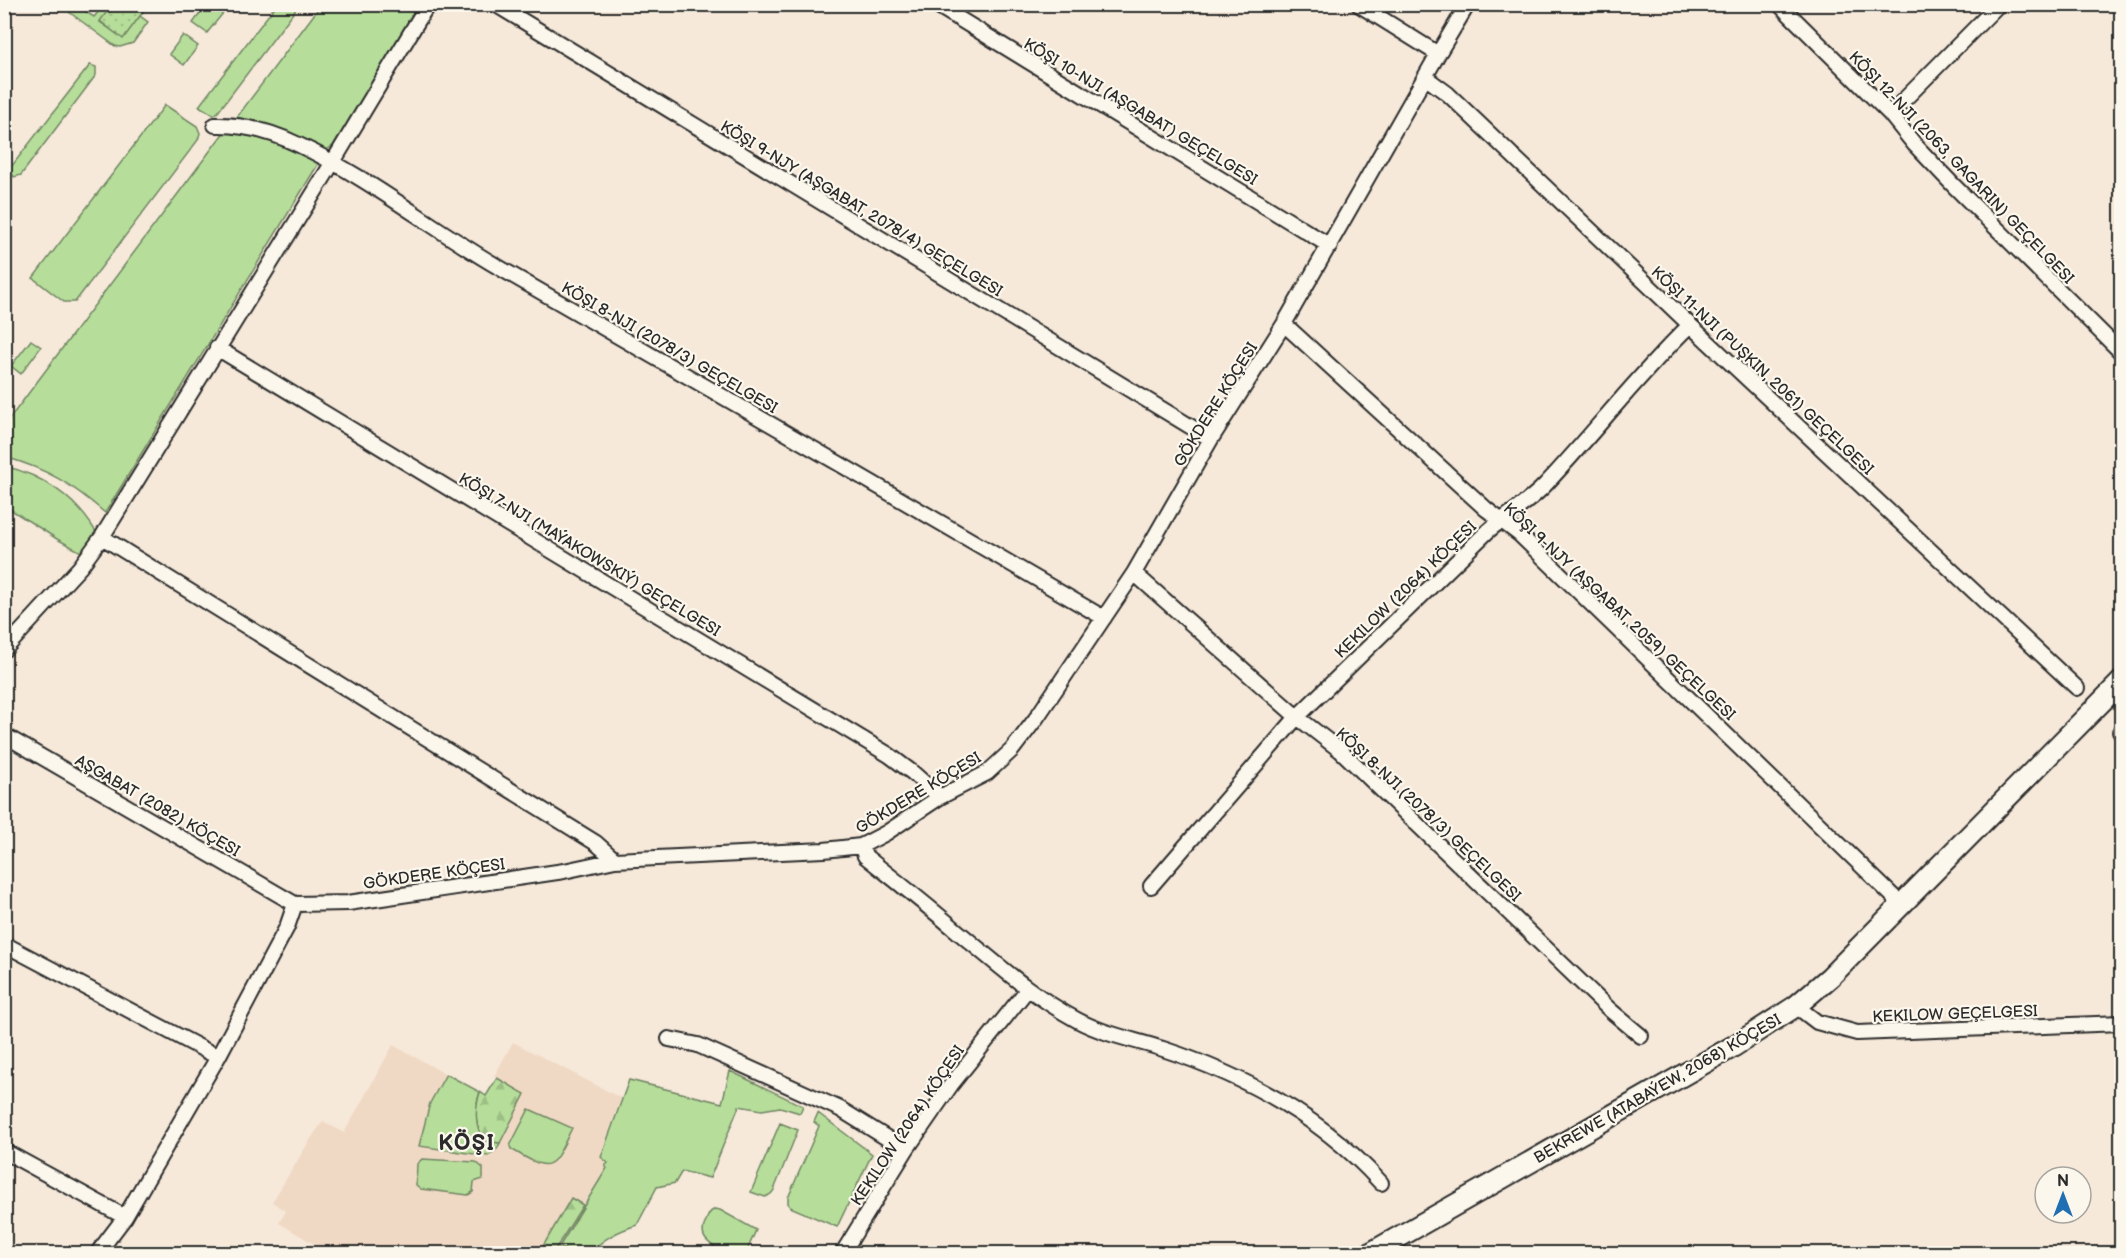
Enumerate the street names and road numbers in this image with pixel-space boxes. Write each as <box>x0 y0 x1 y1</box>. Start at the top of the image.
street label: KÖŞI 10-NJI (AŞGABAT) GEÇELGESI <box>1020 33 1262 190</box>
street label: KÖŞI 12-NJI (2063, GAGARIN) GEÇELGESI <box>1844 46 2079 288</box>
street label: KÖŞI 9-NJY (AŞGABAT, 2078/4) GEÇELGESI <box>717 115 1007 301</box>
street label: KÖŞI 11-NJI (PUŞKIN, 2061) GEÇELGESI <box>1647 261 1878 479</box>
street label: KÖŞI 8-NJI (2078/3) GEÇELGESI <box>558 277 782 418</box>
street label: GÖKDERE KÖÇESI <box>1169 338 1262 470</box>
street label: KÖŞI 7-NJI (MAÝAKOWSKIÝ) GEÇELGESI <box>455 468 725 641</box>
street label: KÖŞI 9-NJY (AŞGABAT, 2059) GEÇELGESI <box>1499 498 1740 725</box>
street label: KEKILOW (2064) KÖÇESI <box>1330 516 1481 663</box>
street label: KÖŞI 8-NJI (2078/3) GEÇELGESI <box>1331 723 1526 906</box>
street label: GÖKDERE KÖÇESI <box>852 747 985 838</box>
street label: AŞGABAT (2082) KÖÇESI <box>72 750 244 861</box>
street label: GÖKDERE KÖÇESI <box>362 853 506 894</box>
street label: KEKILOW GEÇELGESI <box>1872 1002 2038 1027</box>
street label: BEKREWE (ATABAÝEW, 2068) KÖÇESI <box>1530 1009 1785 1168</box>
street label: KEKILOW (2064) KÖÇESI <box>846 1041 969 1210</box>

